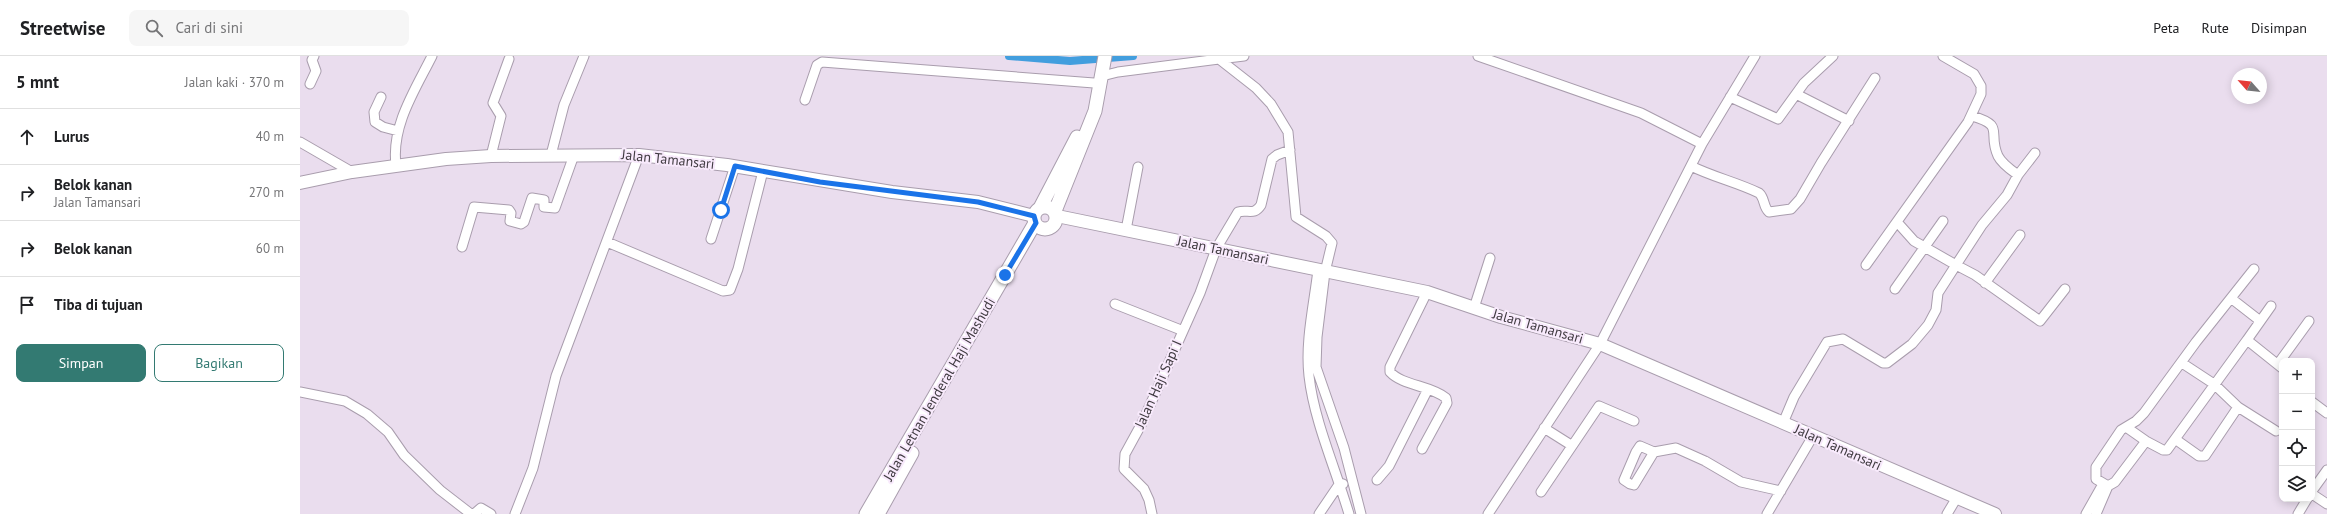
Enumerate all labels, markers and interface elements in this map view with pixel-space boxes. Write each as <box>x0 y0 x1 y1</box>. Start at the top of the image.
search box <box>129 10 409 46</box>
text: Streetwise <box>20 16 105 40</box>
icon: search <box>143 17 165 39</box>
text: Cari di sini <box>175 18 243 37</box>
text: Peta <box>2153 19 2179 37</box>
text: Rute <box>2201 19 2229 37</box>
text: Disimpan <box>2251 19 2307 37</box>
north arrow <box>2231 68 2267 104</box>
text: 5 mnt <box>16 71 59 93</box>
text: Jalan kaki · 370 m <box>185 74 284 91</box>
icon: ahead <box>16 126 38 148</box>
text: Lurus <box>54 127 89 146</box>
text: 40 m <box>256 128 284 145</box>
street label: Jalan Tamansari <box>620 145 715 173</box>
text: Belok kanan <box>54 175 132 194</box>
icon: right <box>16 182 38 204</box>
text: 270 m <box>249 184 284 201</box>
text: Jalan Tamansari <box>54 194 141 211</box>
route start <box>712 201 730 219</box>
street label: Jalan Tamansari <box>1174 231 1271 269</box>
icon: right <box>16 238 38 260</box>
text: Belok kanan <box>54 239 132 258</box>
text: 60 m <box>256 240 284 257</box>
route end <box>996 266 1014 284</box>
icon: arrive <box>16 294 38 316</box>
street label: Jalan Letnan Jenderal Haji Mashudi <box>879 294 999 485</box>
text: Tiba di tujuan <box>54 295 143 314</box>
street label: Jalan Tamansari <box>1490 304 1585 348</box>
street label: Jalan Haji Sapi I <box>1130 337 1185 432</box>
button: Simpan <box>16 344 146 382</box>
button: Bagikan <box>154 344 284 382</box>
map controls <box>2279 358 2315 502</box>
button: + <box>2279 358 2315 394</box>
button: − <box>2279 394 2315 430</box>
street label: Jalan Tamansari <box>1791 419 1884 474</box>
button: locate <box>2279 430 2315 466</box>
button: layers <box>2279 466 2315 502</box>

